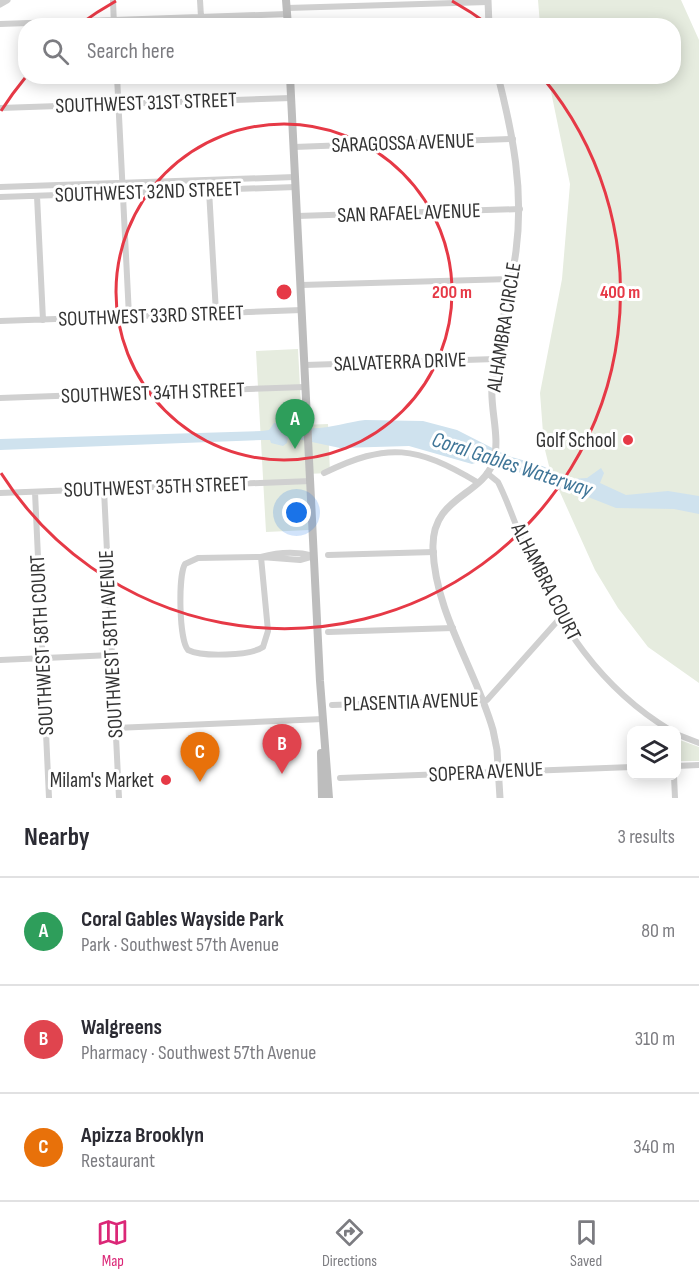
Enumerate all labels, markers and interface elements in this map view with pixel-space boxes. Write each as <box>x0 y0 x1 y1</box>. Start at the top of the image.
search box <box>18 18 681 84</box>
icon: search <box>39 35 72 68</box>
text: Search here <box>87 38 174 65</box>
street label: SOUTHWEST 31ST STREET <box>55 87 238 119</box>
street label: SARAGOSSA AVENUE <box>331 128 475 158</box>
street label: SOUTHWEST 32ND STREET <box>54 176 242 208</box>
street label: SAN RAFAEL AVENUE <box>337 198 481 228</box>
street label: ALHAMBRA CIRCLE <box>481 261 527 394</box>
centre of rings <box>274 282 294 302</box>
text: 200 m <box>432 282 472 303</box>
text: 400 m <box>600 282 640 303</box>
street label: SOUTHWEST 33RD STREET <box>58 300 245 332</box>
street label: SALVATERRA DRIVE <box>333 347 467 377</box>
street label: SOUTHWEST 34TH STREET <box>61 377 246 409</box>
pin: A <box>276 400 314 449</box>
water label: Coral Gables Waterway <box>428 426 596 504</box>
place label: Golf School <box>536 428 616 453</box>
marker: Golf School <box>621 433 635 447</box>
street label: SOUTHWEST 35TH STREET <box>63 471 249 503</box>
your location <box>282 498 311 527</box>
street label: ALHAMBRA COURT <box>505 518 587 645</box>
street label: SOUTHWEST 58TH AVENUE <box>94 549 128 739</box>
street label: SOUTHWEST 58TH COURT <box>25 554 59 736</box>
street label: PLASENTIA AVENUE <box>343 687 479 717</box>
pin: B <box>262 724 302 774</box>
map controls <box>627 726 681 780</box>
button: layers <box>627 726 681 780</box>
pin: C <box>180 732 220 782</box>
street label: SOPERA AVENUE <box>428 757 544 787</box>
place label: Milam's Market <box>50 768 154 793</box>
marker: Milam's Market <box>159 773 173 787</box>
text: Nearby <box>24 822 90 853</box>
text: 3 results <box>618 825 675 849</box>
text: Coral Gables Wayside Park <box>81 906 284 933</box>
text: A <box>39 919 48 943</box>
text: 80 m <box>641 919 675 943</box>
text: Park · Southwest 57th Avenue <box>81 933 279 957</box>
text: Walgreens <box>81 1014 162 1041</box>
text: B <box>39 1027 48 1051</box>
text: 310 m <box>635 1027 675 1051</box>
text: Pharmacy · Southwest 57th Avenue <box>81 1041 316 1065</box>
text: Apizza Brooklyn <box>81 1122 204 1149</box>
text: C <box>38 1135 49 1159</box>
text: 340 m <box>633 1135 675 1159</box>
text: Restaurant <box>81 1149 155 1173</box>
tab: Map <box>96 1216 129 1271</box>
tab: Directions <box>322 1216 377 1271</box>
tab: Saved <box>570 1216 603 1271</box>

